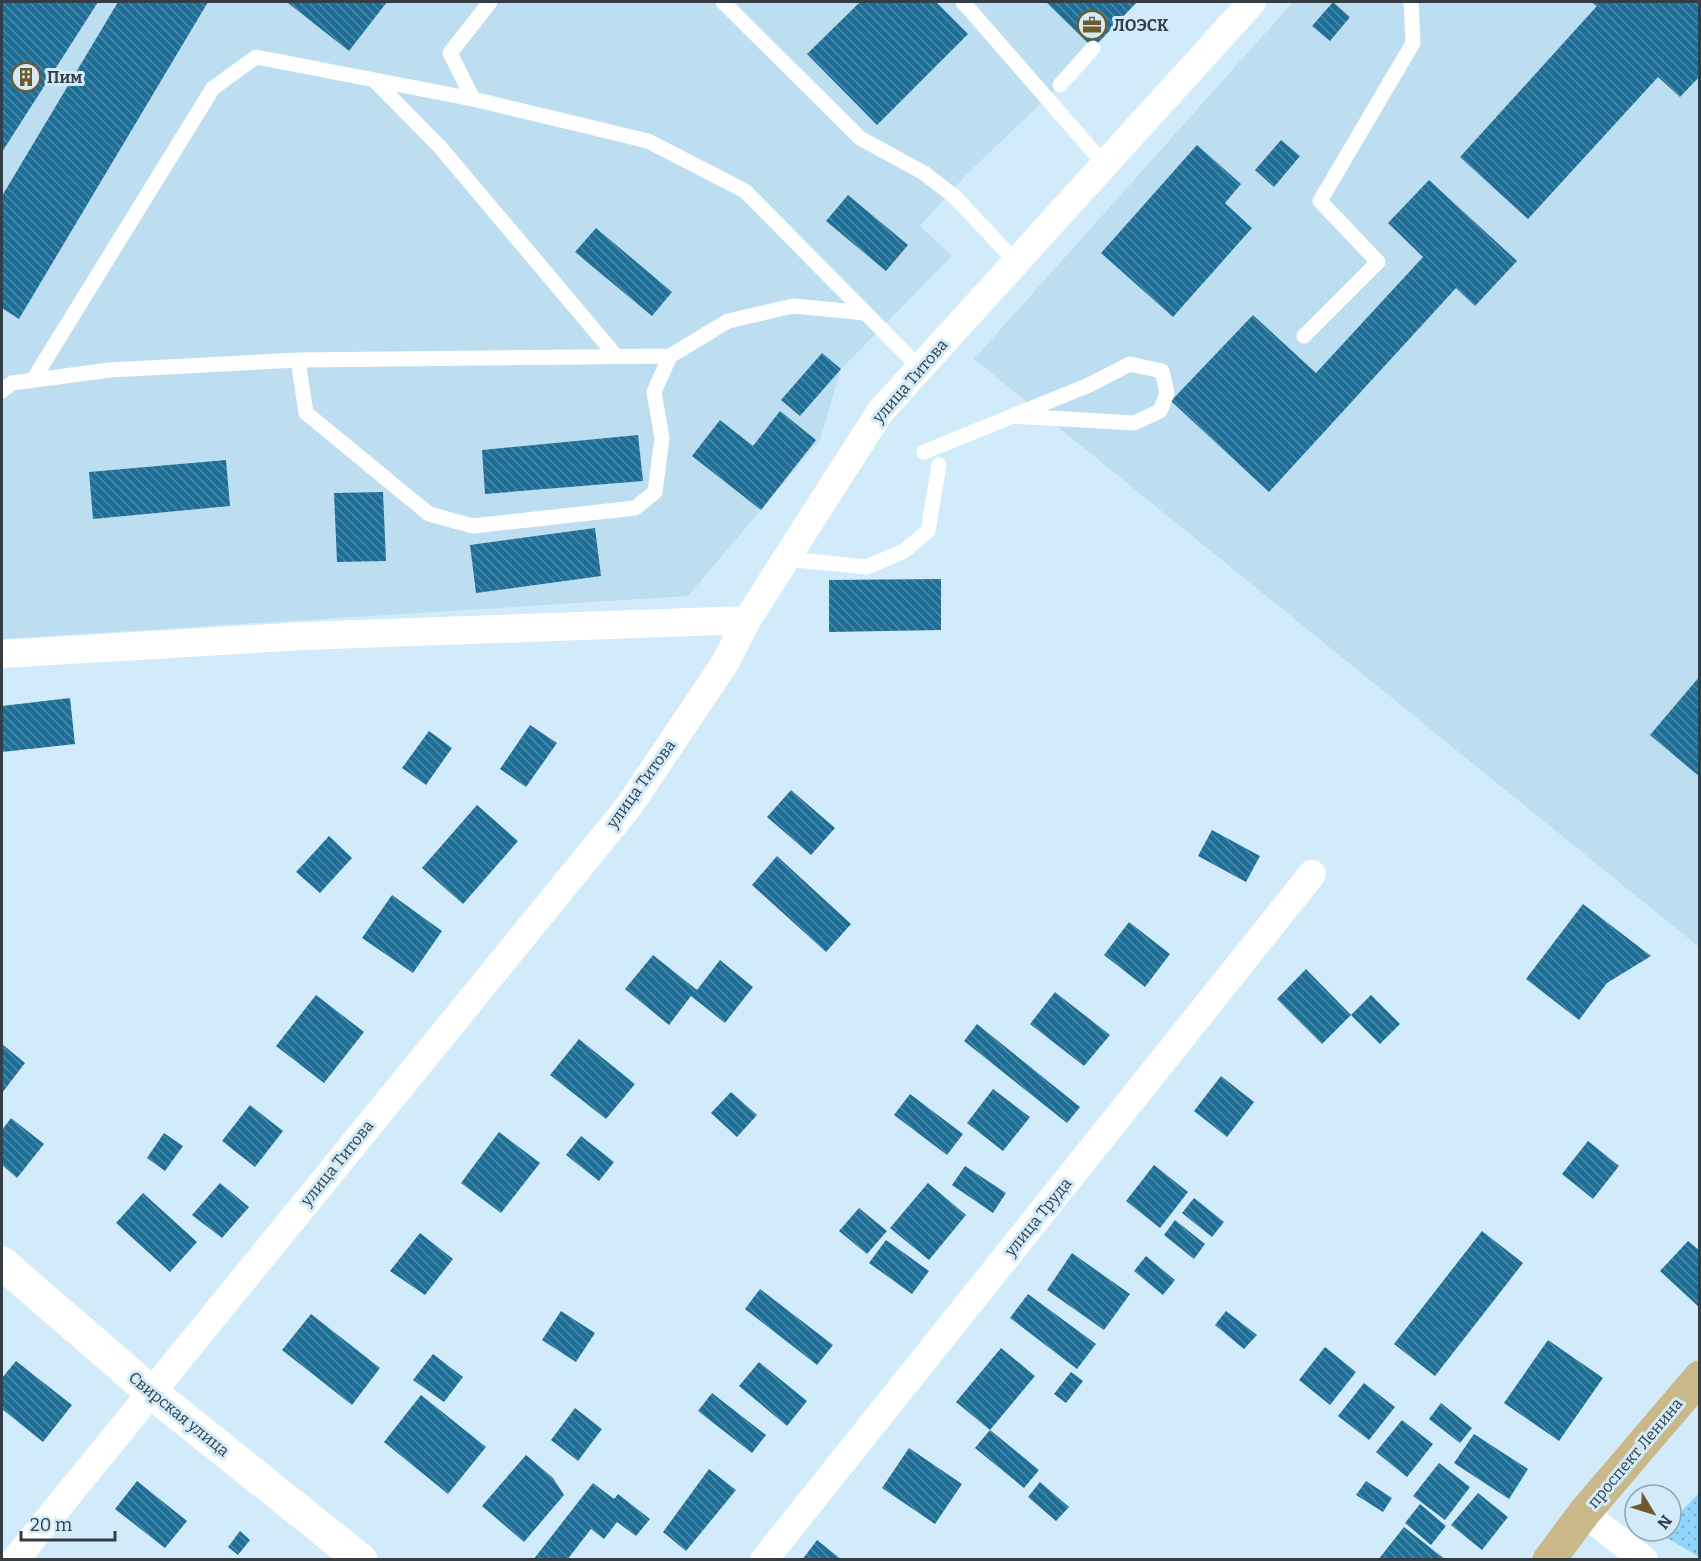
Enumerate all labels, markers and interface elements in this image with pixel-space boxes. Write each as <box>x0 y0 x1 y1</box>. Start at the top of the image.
office icon: ЛОЭСК <box>1076 9 1108 41</box>
place label: ЛОЭСК <box>1113 16 1169 35</box>
building icon: Пим <box>10 61 42 93</box>
place label: Пим <box>47 68 82 87</box>
street label: улица Титова <box>868 335 952 427</box>
street label: улица Титова <box>602 736 680 833</box>
street label: улица Титова <box>296 1116 377 1210</box>
street label: улица Труда <box>1000 1174 1076 1261</box>
street label: Свирская улица <box>125 1368 233 1460</box>
street label: проспект Ленина <box>1584 1394 1687 1512</box>
north arrow <box>1623 1483 1683 1543</box>
scale bar <box>21 1504 116 1542</box>
text: N <box>1653 1511 1676 1533</box>
text: 20 m <box>30 1514 72 1536</box>

